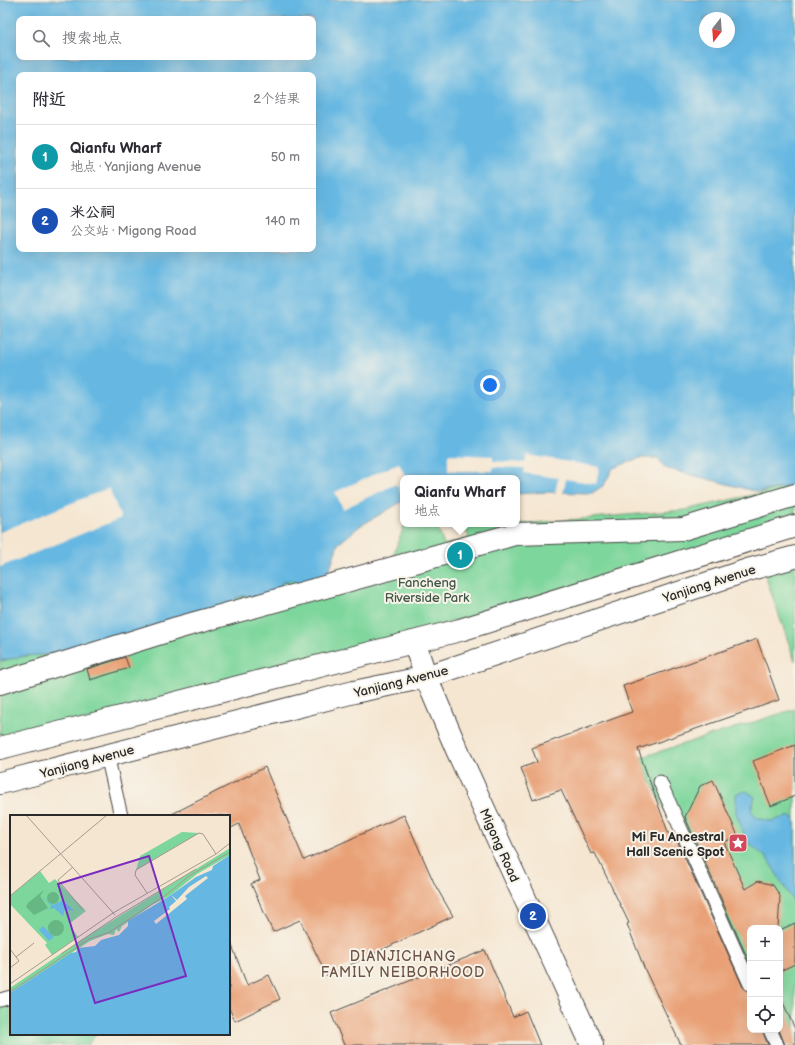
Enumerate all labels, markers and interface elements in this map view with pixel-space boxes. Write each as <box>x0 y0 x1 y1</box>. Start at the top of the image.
north arrow <box>699 12 735 48</box>
search box <box>16 16 316 60</box>
icon: search <box>30 27 52 49</box>
text: 搜索地点 <box>62 29 122 48</box>
text: 附近 <box>32 90 66 110</box>
text: 2个结果 <box>253 91 300 107</box>
text: Qianfu Wharf <box>70 139 162 158</box>
text: 1 <box>42 149 48 165</box>
text: 50 m <box>271 149 300 165</box>
text: 地点 · Yanjiang Avenue <box>70 159 201 175</box>
text: 米公祠 <box>70 203 115 222</box>
text: 2 <box>41 213 49 229</box>
text: 140 m <box>265 213 300 229</box>
text: 公交站 · Migong Road <box>70 223 196 239</box>
your location <box>480 375 500 395</box>
popup <box>400 475 520 527</box>
text: Qianfu Wharf <box>414 483 506 502</box>
text: 地点 <box>414 503 440 519</box>
pin: 1 <box>447 540 473 570</box>
street label: Yanjiang Avenue <box>660 561 758 607</box>
park label: Fancheng Riverside Park <box>385 575 470 606</box>
street label: Yanjiang Avenue <box>351 662 450 702</box>
street label: Yanjiang Avenue <box>38 742 136 782</box>
street label: Migong Road <box>476 806 522 885</box>
inset map <box>10 815 230 1035</box>
place label: Mi Fu Ancestral Hall Scenic Spot <box>626 829 725 860</box>
place icon: Mi Fu Ancestral Hall Scenic Spot <box>727 832 749 854</box>
pin: 2 <box>520 901 546 931</box>
map controls <box>747 925 783 1033</box>
button: + <box>747 925 783 961</box>
district label: DIANJICHANG FAMILY NEIBORHOOD <box>321 948 485 981</box>
button: − <box>747 961 783 997</box>
button: locate <box>747 997 783 1033</box>

